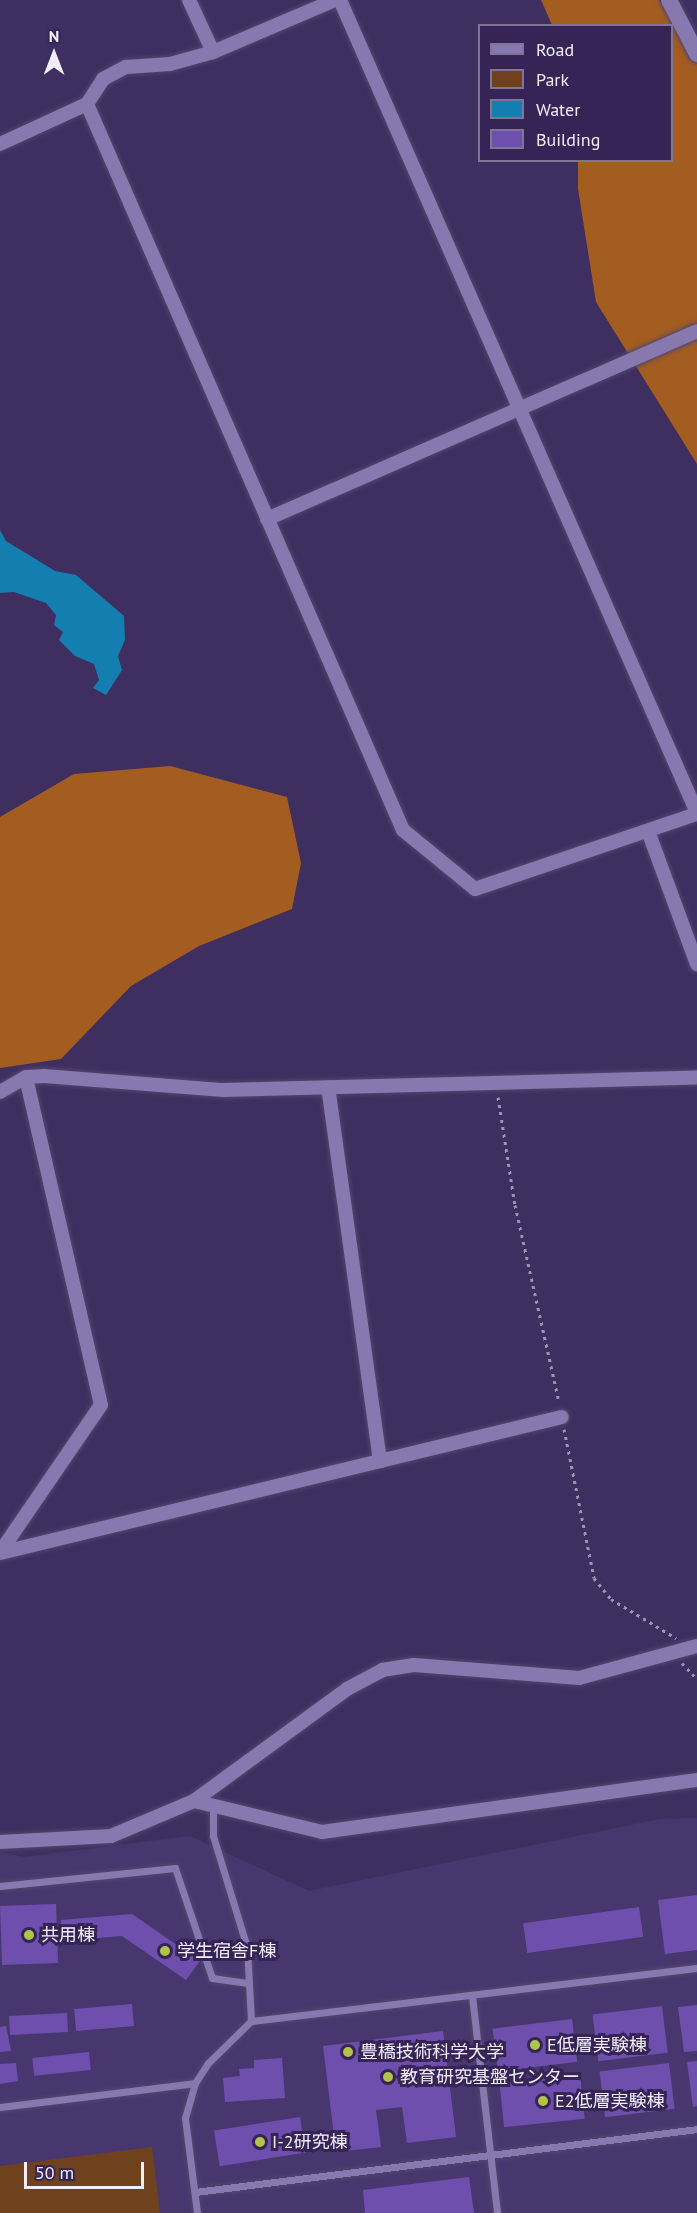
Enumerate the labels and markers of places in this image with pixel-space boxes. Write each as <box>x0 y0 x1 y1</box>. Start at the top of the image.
place label: 共用棟 <box>41 1924 95 1946</box>
marker: 共用棟 <box>22 1928 36 1942</box>
place label: 学生宿舎F棟 <box>177 1940 276 1962</box>
marker: 学生宿舎F棟 <box>158 1944 172 1958</box>
place label: E低層実験棟 <box>547 2034 647 2056</box>
marker: E低層実験棟 <box>528 2038 542 2052</box>
place label: 豊橋技術科学大学 <box>360 2041 504 2063</box>
marker: 豊橋技術科学大学 <box>341 2045 355 2059</box>
place label: 教育研究基盤センター <box>400 2066 580 2088</box>
marker: 教育研究基盤センター <box>381 2070 395 2084</box>
place label: E2低層実験棟 <box>555 2090 664 2112</box>
marker: E2低層実験棟 <box>536 2094 550 2108</box>
place label: I-2研究棟 <box>272 2131 348 2153</box>
marker: I-2研究棟 <box>253 2135 267 2149</box>

